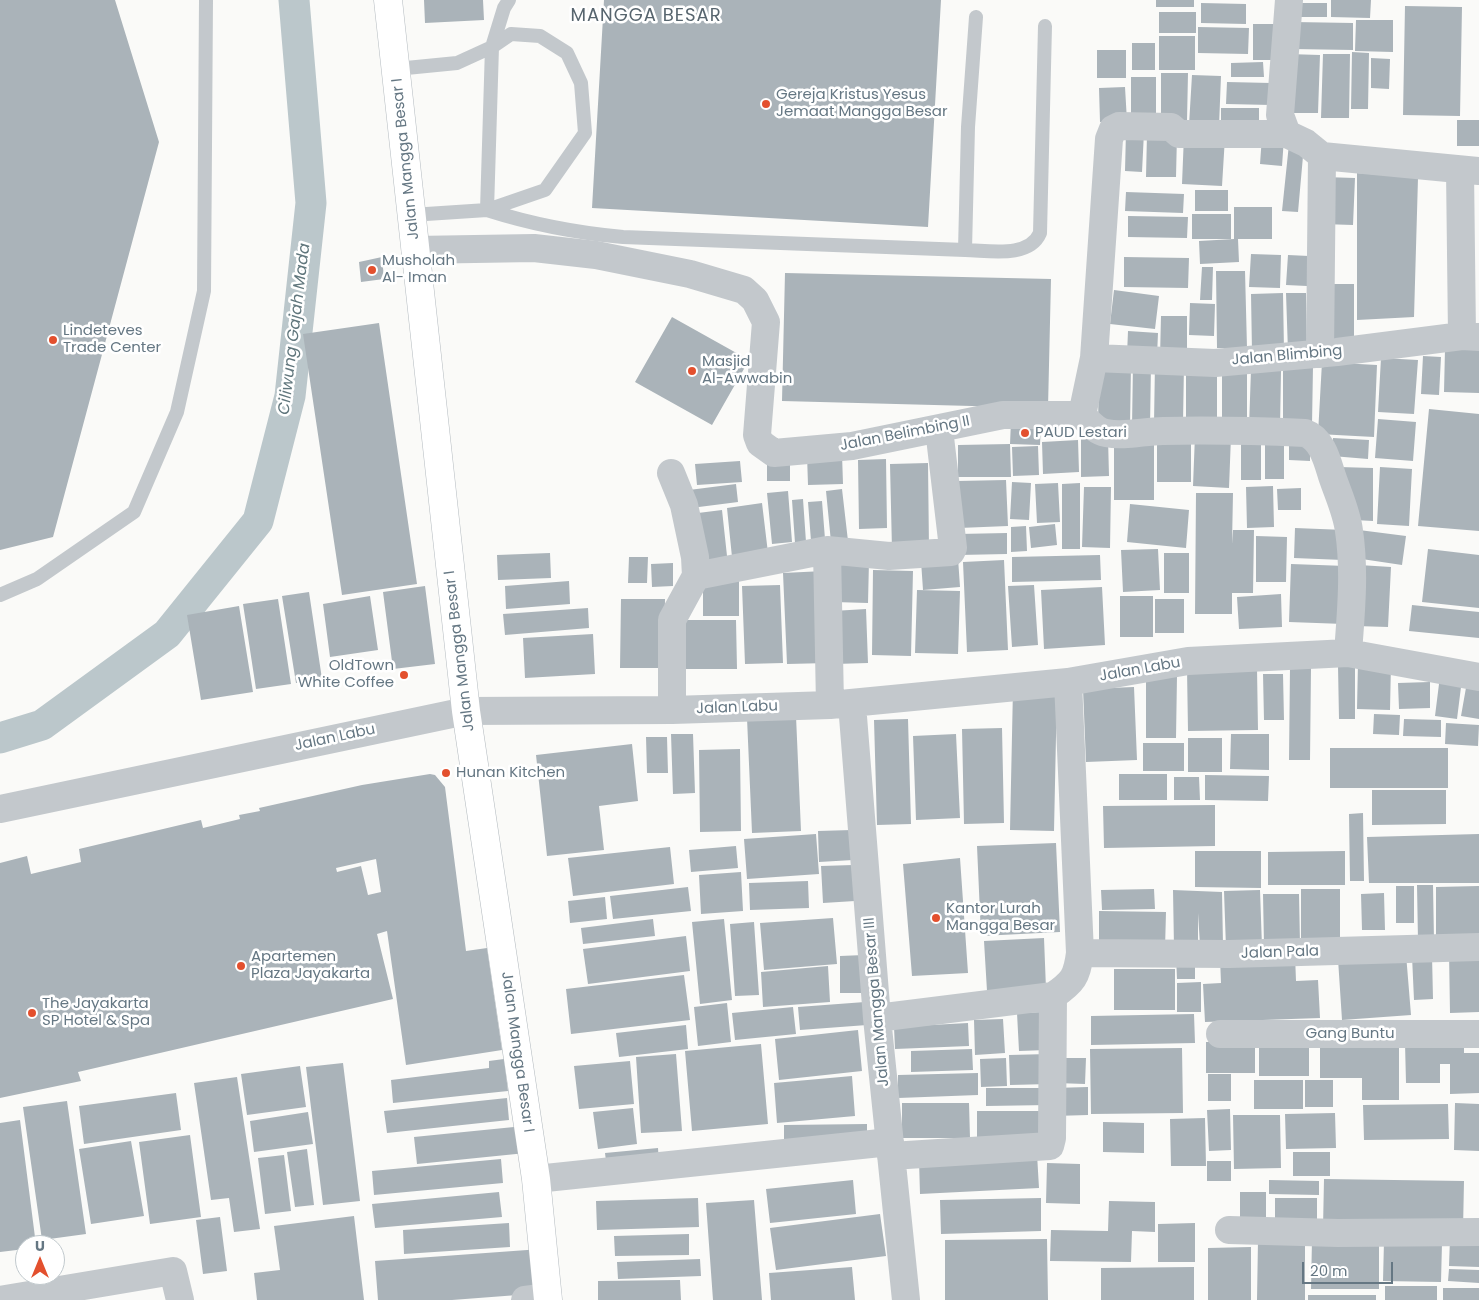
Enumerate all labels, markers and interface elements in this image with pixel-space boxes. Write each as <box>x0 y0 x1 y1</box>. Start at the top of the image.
district label: MANGGA BESAR <box>569 5 723 27</box>
street label: Jalan Mangga Besar I <box>389 77 423 241</box>
place label: Gereja Kristus Yesus Jemaat Mangga Besar <box>776 86 948 121</box>
marker: Gereja Kristus Yesus Jemaat Mangga Besar <box>760 98 772 110</box>
water label: Ciliwung Gajah Mada <box>275 242 315 416</box>
place label: Musholah Al- Iman <box>382 252 455 287</box>
marker: Musholah Al- Iman <box>366 264 378 276</box>
place label: Lindeteves Trade Center <box>63 322 161 357</box>
marker: Lindeteves Trade Center <box>47 334 59 346</box>
street label: Jalan Blimbing <box>1231 342 1343 370</box>
place label: Masjid Al-Awwabin <box>702 353 792 388</box>
marker: Masjid Al-Awwabin <box>686 365 698 377</box>
street label: Jalan Belimbing II <box>839 413 971 455</box>
place label: PAUD Lestari <box>1035 424 1127 442</box>
marker: PAUD Lestari <box>1019 427 1031 439</box>
street label: Jalan Mangga Besar I <box>441 569 479 733</box>
street label: Jalan Labu <box>1098 654 1182 686</box>
place label: OldTown White Coffee <box>298 657 394 692</box>
marker: OldTown White Coffee <box>398 669 410 681</box>
street label: Jalan Labu <box>696 698 778 718</box>
street label: Jalan Labu <box>293 721 377 755</box>
place label: Hunan Kitchen <box>456 764 565 782</box>
marker: Hunan Kitchen <box>440 767 452 779</box>
place label: Kantor Lurah Mangga Besar <box>946 900 1055 935</box>
marker: Kantor Lurah Mangga Besar <box>930 912 942 924</box>
street label: Jalan Mangga Besar III <box>861 917 893 1087</box>
street label: Jalan Pala <box>1241 943 1319 963</box>
place label: Apartemen Plaza Jayakarta <box>251 948 370 983</box>
marker: Apartemen Plaza Jayakarta <box>235 960 247 972</box>
street label: Jalan Mangga Besar I <box>497 970 537 1134</box>
place label: The Jayakarta SP Hotel & Spa <box>42 995 150 1030</box>
marker: The Jayakarta SP Hotel & Spa <box>26 1007 38 1019</box>
street label: Gang Buntu <box>1305 1025 1395 1043</box>
north arrow <box>15 1235 65 1285</box>
text: U <box>35 1236 45 1256</box>
scale bar <box>1304 1252 1395 1284</box>
text: 20 m <box>1310 1260 1348 1281</box>

